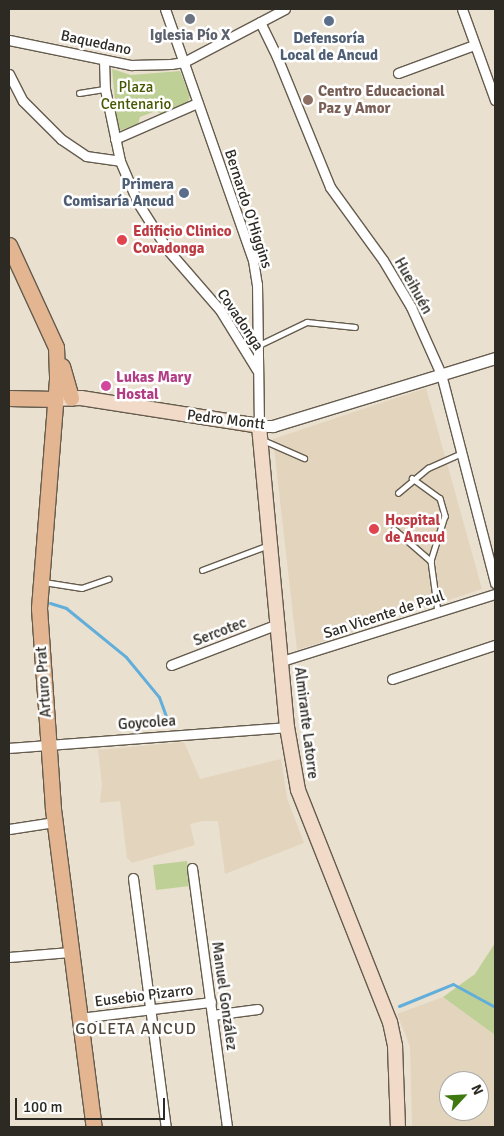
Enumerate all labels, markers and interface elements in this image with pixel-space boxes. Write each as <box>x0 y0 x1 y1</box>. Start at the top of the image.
marker: Iglesia Pío X <box>184 13 196 25</box>
marker: Defensoría Local de Ancud <box>323 15 335 27</box>
street label: Baquedano <box>59 27 133 59</box>
place label: Iglesia Pío X <box>150 27 230 45</box>
place label: Defensoría Local de Ancud <box>280 29 378 64</box>
park label: Plaza Centenario <box>101 78 171 113</box>
place label: Centro Educacional Paz y Amor <box>318 82 445 117</box>
marker: Centro Educacional Paz y Amor <box>302 94 314 106</box>
street label: Bernardo O'Higgins <box>220 147 276 271</box>
place label: Primera Comisaría Ancud <box>63 175 174 210</box>
marker: Primera Comisaría Ancud <box>178 187 190 199</box>
place label: Edificio Clinico Covadonga <box>133 222 231 257</box>
marker: Edificio Clinico Covadonga <box>115 233 129 247</box>
street label: Hueihuén <box>390 255 436 317</box>
street label: Covadonga <box>213 286 267 354</box>
place label: Lukas Mary Hostal <box>116 368 192 403</box>
marker: Lukas Mary Hostal <box>100 380 112 392</box>
street label: Pedro Montt <box>186 406 266 434</box>
place label: Hospital de Ancud <box>385 511 445 546</box>
marker: Hospital de Ancud <box>367 522 381 536</box>
street label: San Vicente de Paul <box>321 587 447 643</box>
street label: Sercotec <box>191 614 249 650</box>
street label: Arturo Prat <box>33 646 55 718</box>
street label: Almirante Latorre <box>290 666 322 780</box>
street label: Goycolea <box>117 712 177 734</box>
street label: Manuel González <box>207 940 241 1052</box>
street label: Eusebio Pizarro <box>94 981 194 1011</box>
district label: GOLETA ANCUD <box>74 1019 198 1039</box>
north arrow <box>439 1071 489 1121</box>
text: N <box>467 1082 487 1098</box>
scale bar <box>18 1088 168 1120</box>
text: 100 m <box>23 1098 63 1116</box>

